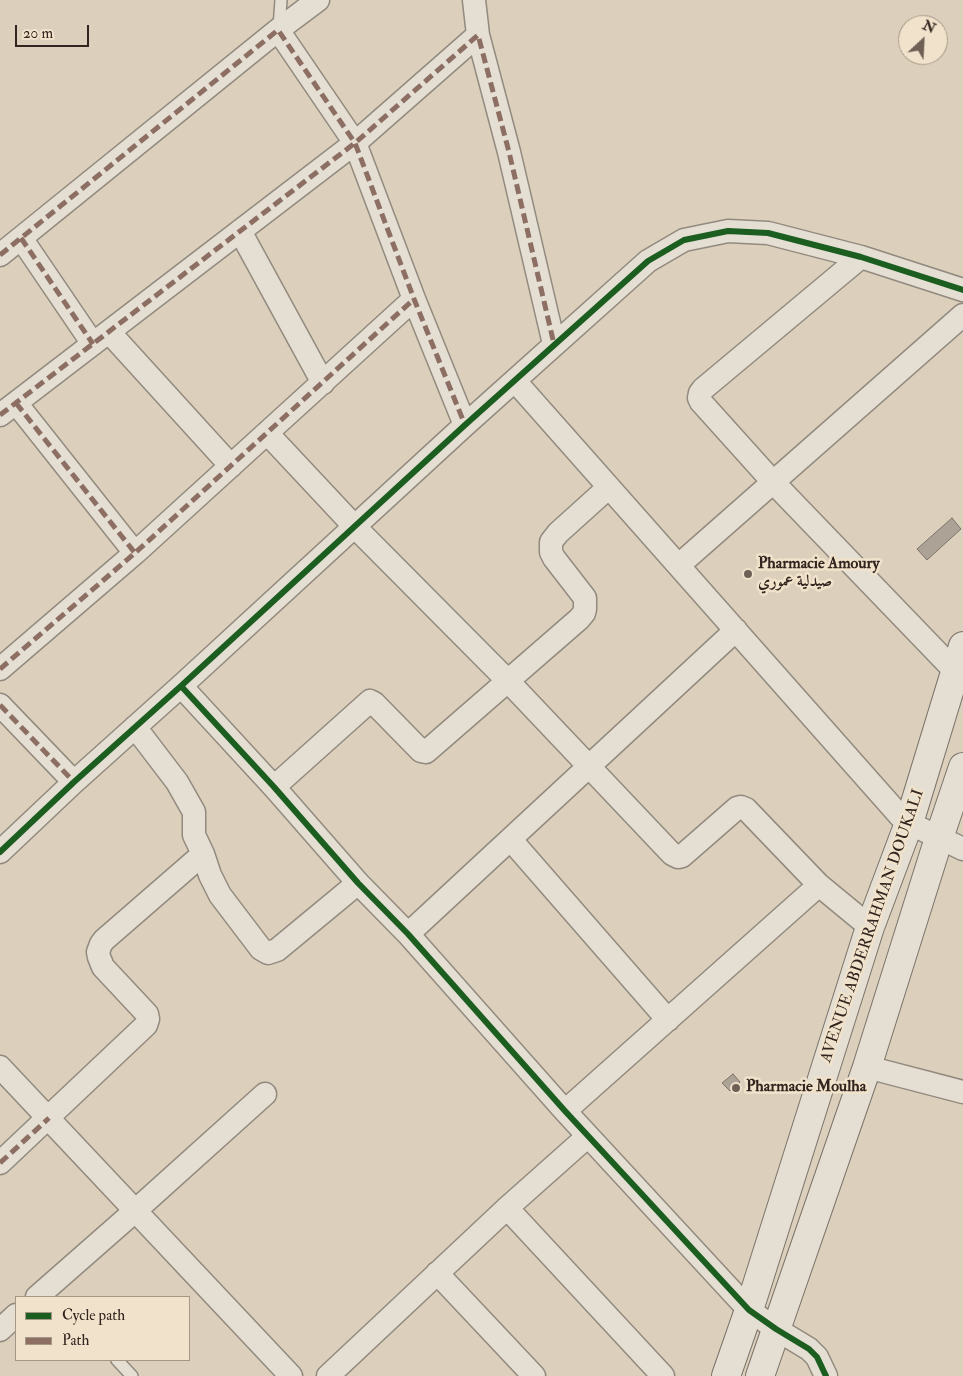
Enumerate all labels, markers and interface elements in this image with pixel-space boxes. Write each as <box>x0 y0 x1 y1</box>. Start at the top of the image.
scale bar <box>18 15 91 47</box>
north arrow <box>898 15 948 65</box>
text: N <box>920 17 938 37</box>
text: 20 m <box>23 24 53 43</box>
place label: Pharmacie Amoury صيدلية عموري <box>758 555 879 593</box>
marker: Pharmacie Amoury صيدلية عموري <box>742 568 754 580</box>
street label: AVENUE ABDERRAHMAN DOUKALI <box>817 787 929 1065</box>
place label: Pharmacie Moulha <box>746 1078 866 1098</box>
marker: Pharmacie Moulha <box>730 1082 742 1094</box>
legend <box>15 1296 190 1361</box>
text: Cycle path <box>62 1306 125 1325</box>
text: Path <box>62 1331 89 1350</box>

